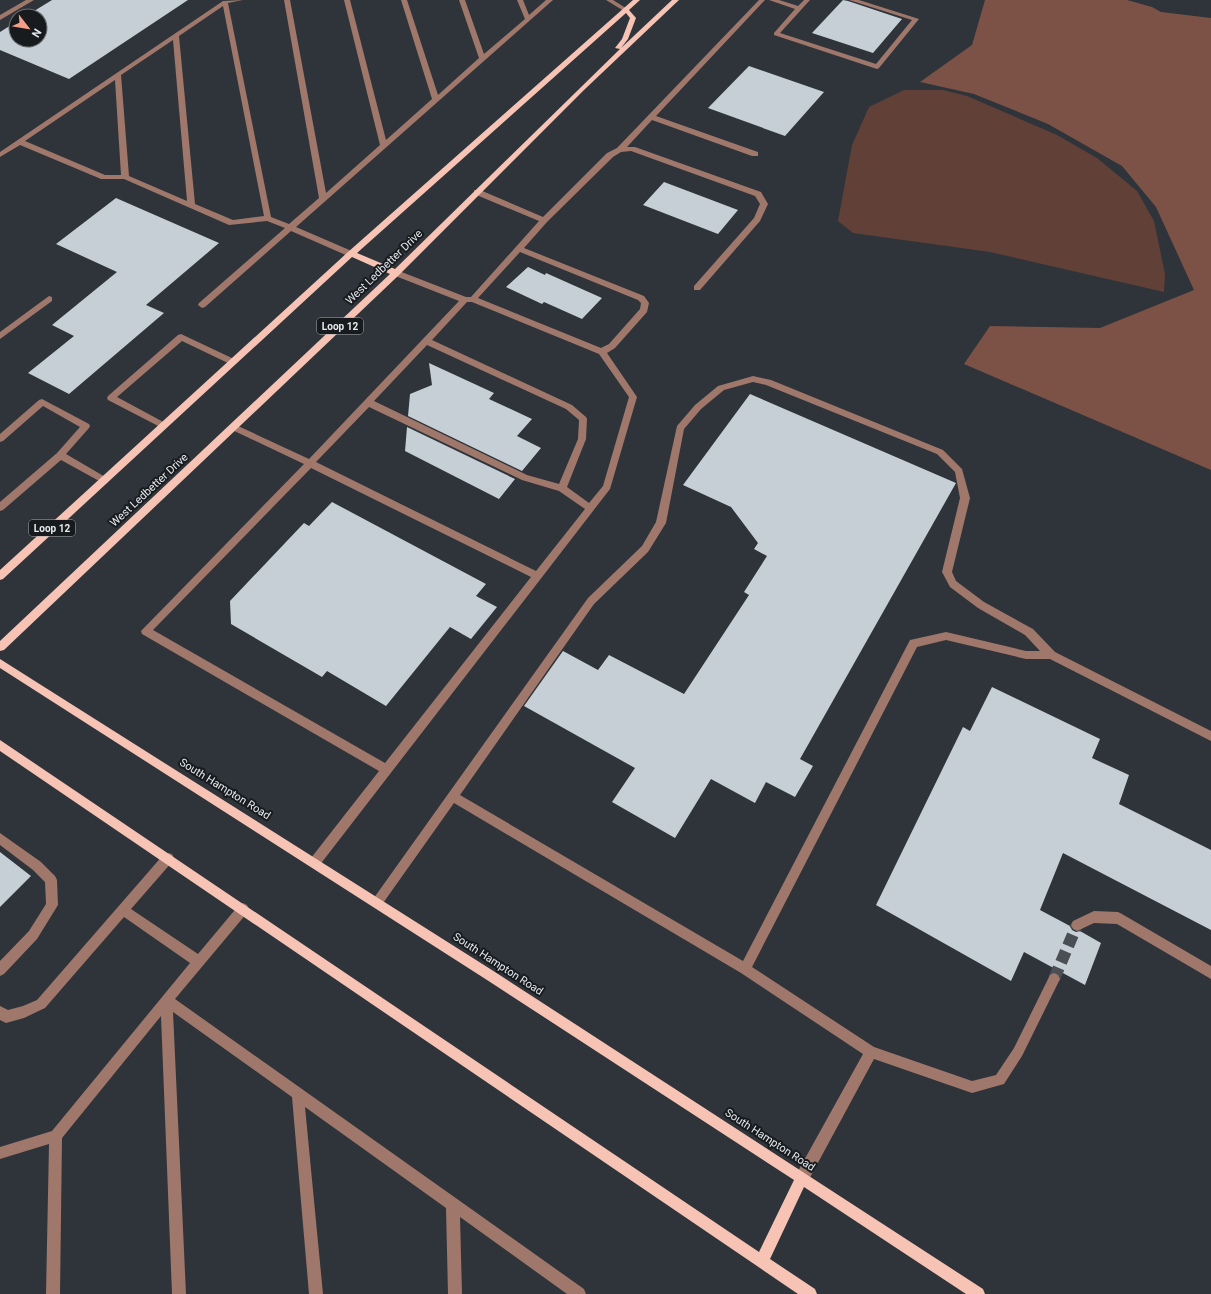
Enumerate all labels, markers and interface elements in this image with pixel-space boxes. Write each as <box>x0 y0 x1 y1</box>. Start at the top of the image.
north arrow <box>8 8 48 48</box>
text: N <box>28 26 44 40</box>
street label: West Ledbetter Drive <box>343 227 425 307</box>
road number: Loop 12 <box>317 318 363 334</box>
street label: West Ledbetter Drive <box>107 450 191 529</box>
road number: Loop 12 <box>29 520 75 536</box>
street label: South Hampton Road <box>177 756 273 822</box>
street label: South Hampton Road <box>451 930 545 998</box>
street label: South Hampton Road <box>723 1106 817 1174</box>

